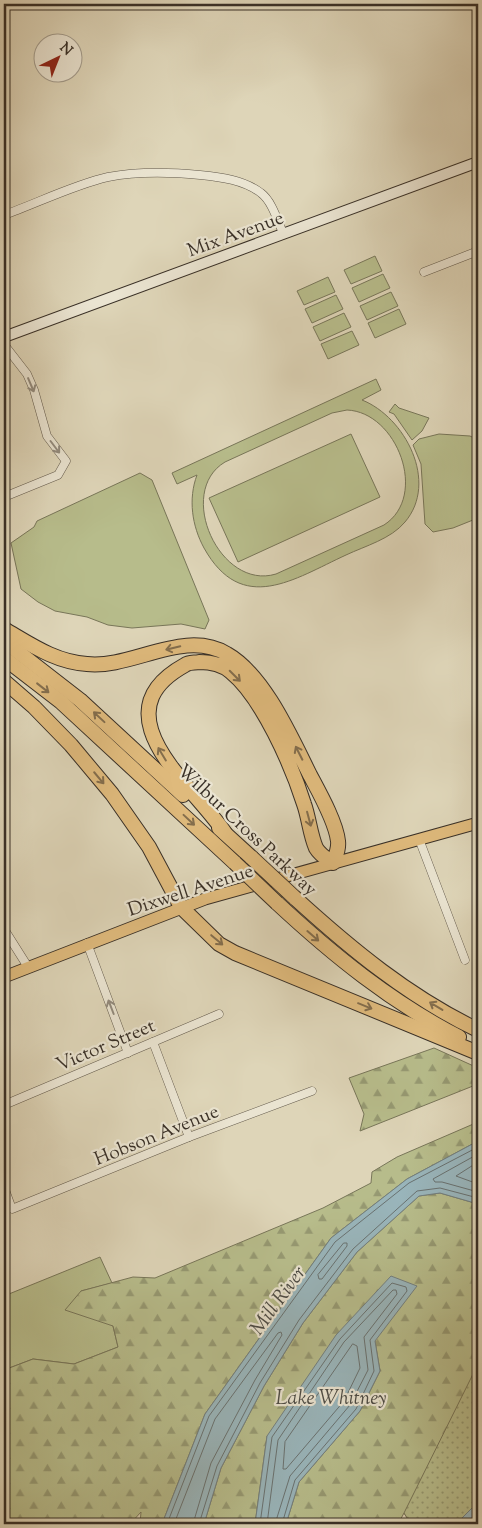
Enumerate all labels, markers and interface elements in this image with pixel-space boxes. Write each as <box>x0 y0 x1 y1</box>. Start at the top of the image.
north arrow <box>32 32 82 82</box>
text: N <box>55 39 76 61</box>
street label: Mix Avenue <box>184 205 288 265</box>
one-way arrow <box>27 377 37 392</box>
one-way arrow <box>50 440 61 453</box>
one-way arrow <box>166 644 182 653</box>
one-way arrow <box>229 670 241 682</box>
one-way arrow <box>36 682 49 693</box>
one-way arrow <box>92 712 105 723</box>
one-way arrow <box>294 746 304 761</box>
one-way arrow <box>157 748 167 762</box>
street label: Wilbur Cross Parkway <box>170 759 323 903</box>
one-way arrow <box>93 771 104 784</box>
one-way arrow <box>304 811 314 827</box>
one-way arrow <box>183 814 195 826</box>
street label: Dixwell Avenue <box>124 858 257 924</box>
one-way arrow <box>306 931 319 942</box>
one-way arrow <box>210 935 223 946</box>
one-way arrow <box>106 1000 115 1015</box>
one-way arrow <box>429 1001 443 1011</box>
one-way arrow <box>357 1002 372 1011</box>
street label: Victor Street <box>52 1013 160 1079</box>
street label: Hobson Avenue <box>91 1099 223 1174</box>
water label: Mill River <box>244 1261 314 1342</box>
water label: Lake Whitney <box>276 1385 386 1414</box>

